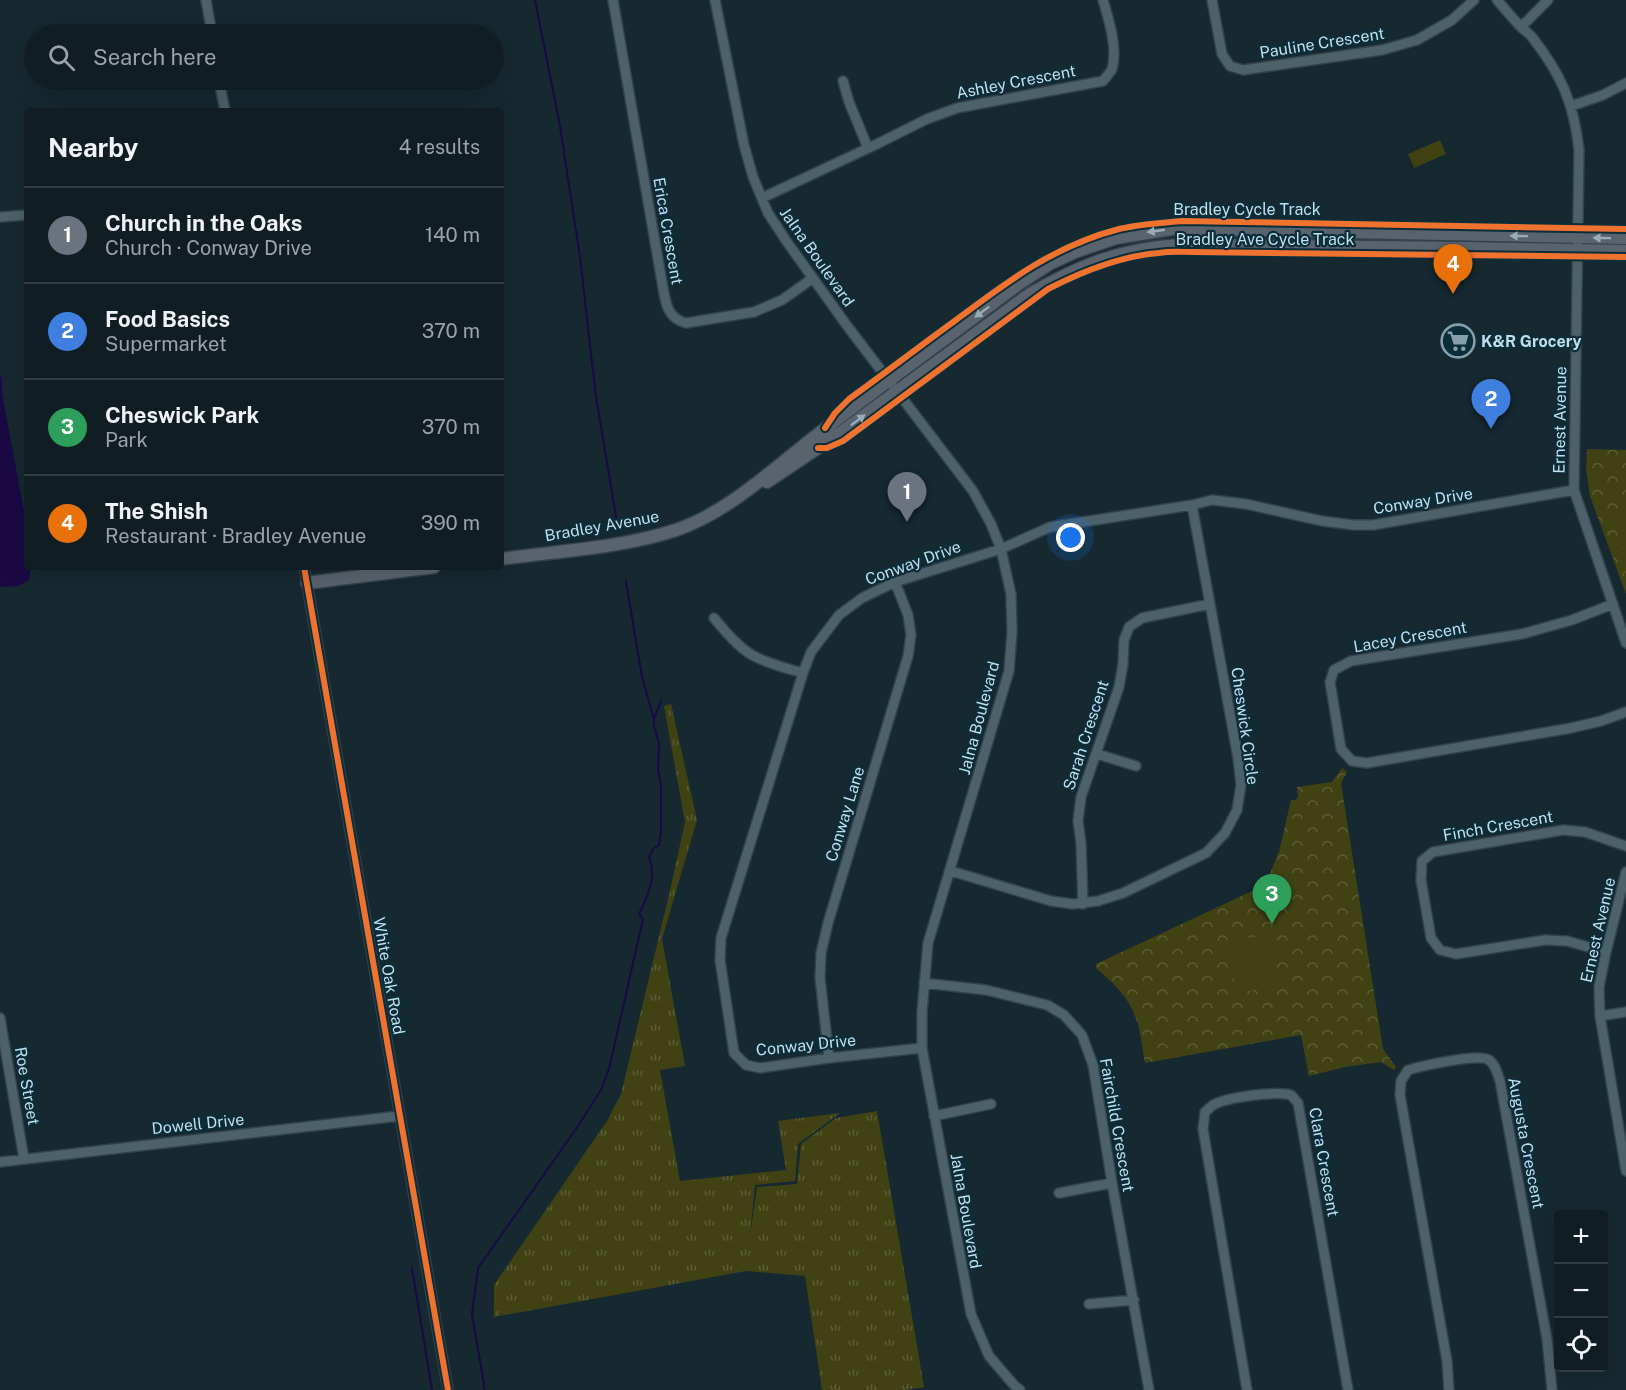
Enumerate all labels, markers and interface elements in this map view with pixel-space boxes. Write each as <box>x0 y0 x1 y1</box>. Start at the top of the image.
search box <box>24 24 504 90</box>
street label: Pauline Crescent <box>1258 24 1386 62</box>
icon: search <box>45 41 78 74</box>
text: Search here <box>93 44 217 70</box>
street label: Ashley Crescent <box>955 61 1077 103</box>
text: Nearby <box>48 132 138 163</box>
text: 4 results <box>399 135 480 159</box>
street label: Erica Crescent <box>649 176 687 286</box>
street label: Bradley Cycle Track <box>1173 200 1321 219</box>
street label: Jalna Boulevard <box>776 204 858 310</box>
text: Church in the Oaks <box>105 210 302 236</box>
text: 1 <box>63 223 72 247</box>
text: 140 m <box>425 223 480 247</box>
one-way arrow <box>1146 227 1165 236</box>
street label: Bradley Ave Cycle Track <box>1176 230 1354 249</box>
one-way arrow <box>1509 231 1528 241</box>
one-way arrow <box>1592 233 1611 243</box>
text: Church · Conway Drive <box>105 236 312 260</box>
pin: 4 <box>1434 244 1472 294</box>
one-way arrow <box>974 305 989 317</box>
text: Food Basics <box>105 306 230 332</box>
text: 2 <box>61 319 74 343</box>
text: 370 m <box>422 319 480 343</box>
supermarket icon: K&R Grocery <box>1440 323 1476 359</box>
text: Supermarket <box>105 332 227 356</box>
place label: K&R Grocery <box>1481 332 1581 351</box>
street label: Ernest Avenue <box>1550 366 1570 474</box>
pin: 2 <box>1472 380 1510 429</box>
text: Cheswick Park <box>105 402 259 428</box>
one-way arrow <box>850 413 866 426</box>
text: 3 <box>61 415 74 439</box>
text: 370 m <box>422 415 480 439</box>
text: Park <box>105 428 148 452</box>
pin: 1 <box>888 472 926 522</box>
street label: Conway Drive <box>1372 484 1474 518</box>
text: The Shish <box>105 498 208 524</box>
street label: Bradley Avenue <box>543 507 661 545</box>
text: 4 <box>61 511 74 535</box>
text: 390 m <box>421 511 480 535</box>
your location <box>1056 523 1085 552</box>
text: Restaurant · Bradley Avenue <box>105 524 366 548</box>
street label: Conway Drive <box>863 537 963 589</box>
street label: Lacey Crescent <box>1352 618 1468 656</box>
street label: Jalna Boulevard <box>955 659 1003 777</box>
street label: Cheswick Circle <box>1227 666 1263 786</box>
street label: Sarah Crescent <box>1059 678 1113 792</box>
street label: Conway Lane <box>822 764 868 864</box>
street label: Finch Crescent <box>1441 807 1555 845</box>
pin: 3 <box>1252 874 1292 924</box>
street label: Ernest Avenue <box>1577 876 1619 984</box>
street label: White Oak Road <box>369 916 409 1036</box>
street label: Conway Drive <box>755 1030 857 1060</box>
street label: Roe Street <box>11 1045 43 1127</box>
street label: Fairchild Crescent <box>1096 1057 1138 1193</box>
street label: Augusta Crescent <box>1504 1076 1548 1210</box>
street label: Clara Crescent <box>1305 1106 1343 1218</box>
street label: Dowell Drive <box>151 1110 245 1138</box>
street label: Jalna Boulevard <box>947 1152 985 1270</box>
map controls <box>1554 1210 1608 1372</box>
button: + <box>1554 1210 1608 1264</box>
button: − <box>1554 1264 1608 1318</box>
button: locate <box>1554 1318 1608 1372</box>

